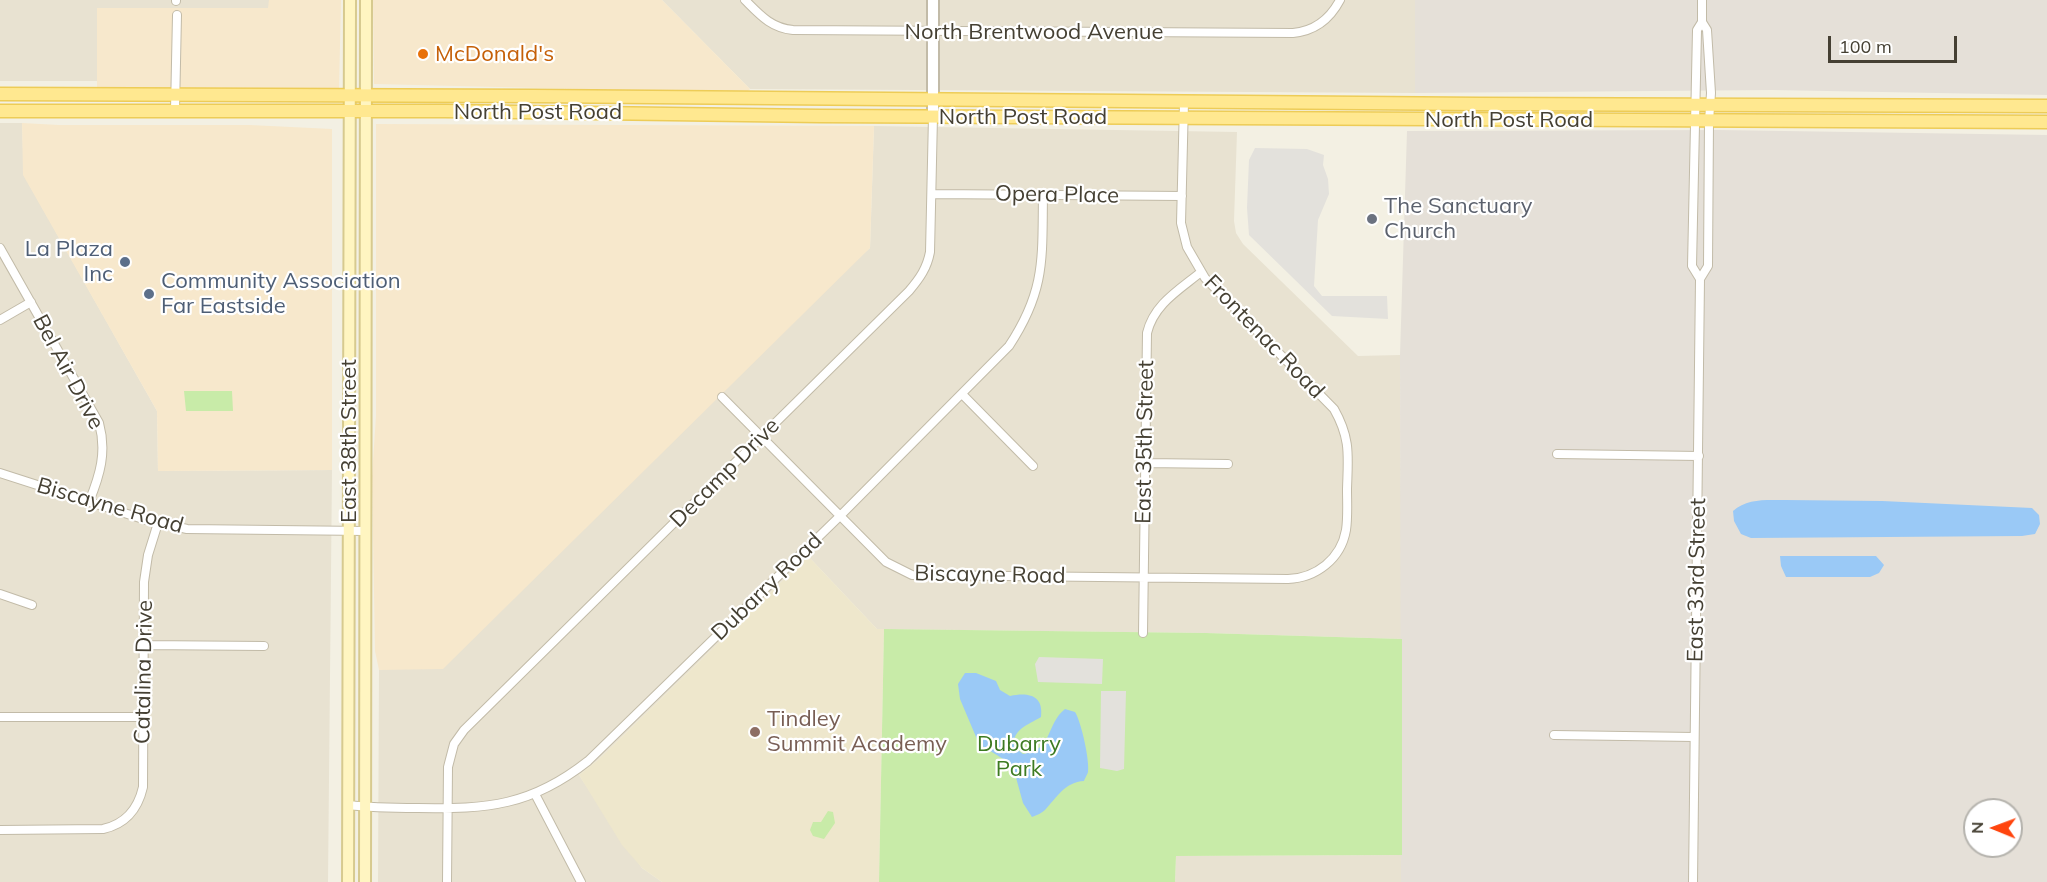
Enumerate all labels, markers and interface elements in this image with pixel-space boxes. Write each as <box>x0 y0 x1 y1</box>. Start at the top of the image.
street label: North Brentwood Avenue <box>904 19 1164 45</box>
scale bar <box>1831 24 1960 62</box>
text: 100 m <box>1839 35 1892 58</box>
place label: McDonald's <box>435 41 554 67</box>
marker: McDonald's <box>416 47 430 61</box>
street label: North Post Road <box>454 99 622 125</box>
street label: North Post Road <box>939 104 1107 130</box>
street label: North Post Road <box>1425 107 1593 133</box>
street label: Opera Place <box>995 181 1119 209</box>
place label: The Sanctuary Church <box>1384 193 1533 244</box>
marker: The Sanctuary Church <box>1365 212 1379 226</box>
place label: La Plaza Inc <box>25 236 113 288</box>
marker: La Plaza Inc <box>118 255 132 269</box>
place label: Community Association Far Eastside <box>161 268 401 320</box>
street label: Frontenac Road <box>1198 270 1330 404</box>
marker: Community Association Far Eastside <box>142 287 156 301</box>
street label: Bel Air Drive <box>27 310 109 434</box>
street label: East 38th Street <box>336 359 362 523</box>
street label: East 35th Street <box>1130 360 1160 524</box>
street label: Decamp Drive <box>665 413 785 533</box>
street label: Biscayne Road <box>34 472 186 540</box>
street label: East 33rd Street <box>1682 498 1712 662</box>
street label: Dubarry Road <box>706 528 828 646</box>
street label: Biscayne Road <box>914 560 1066 590</box>
street label: Catalina Drive <box>130 600 158 744</box>
place label: Tindley Summit Academy <box>767 706 947 758</box>
marker: Tindley Summit Academy <box>748 725 762 739</box>
park label: Dubarry Park <box>977 731 1061 782</box>
north arrow <box>1963 798 2023 858</box>
text: N <box>1967 822 1987 834</box>

